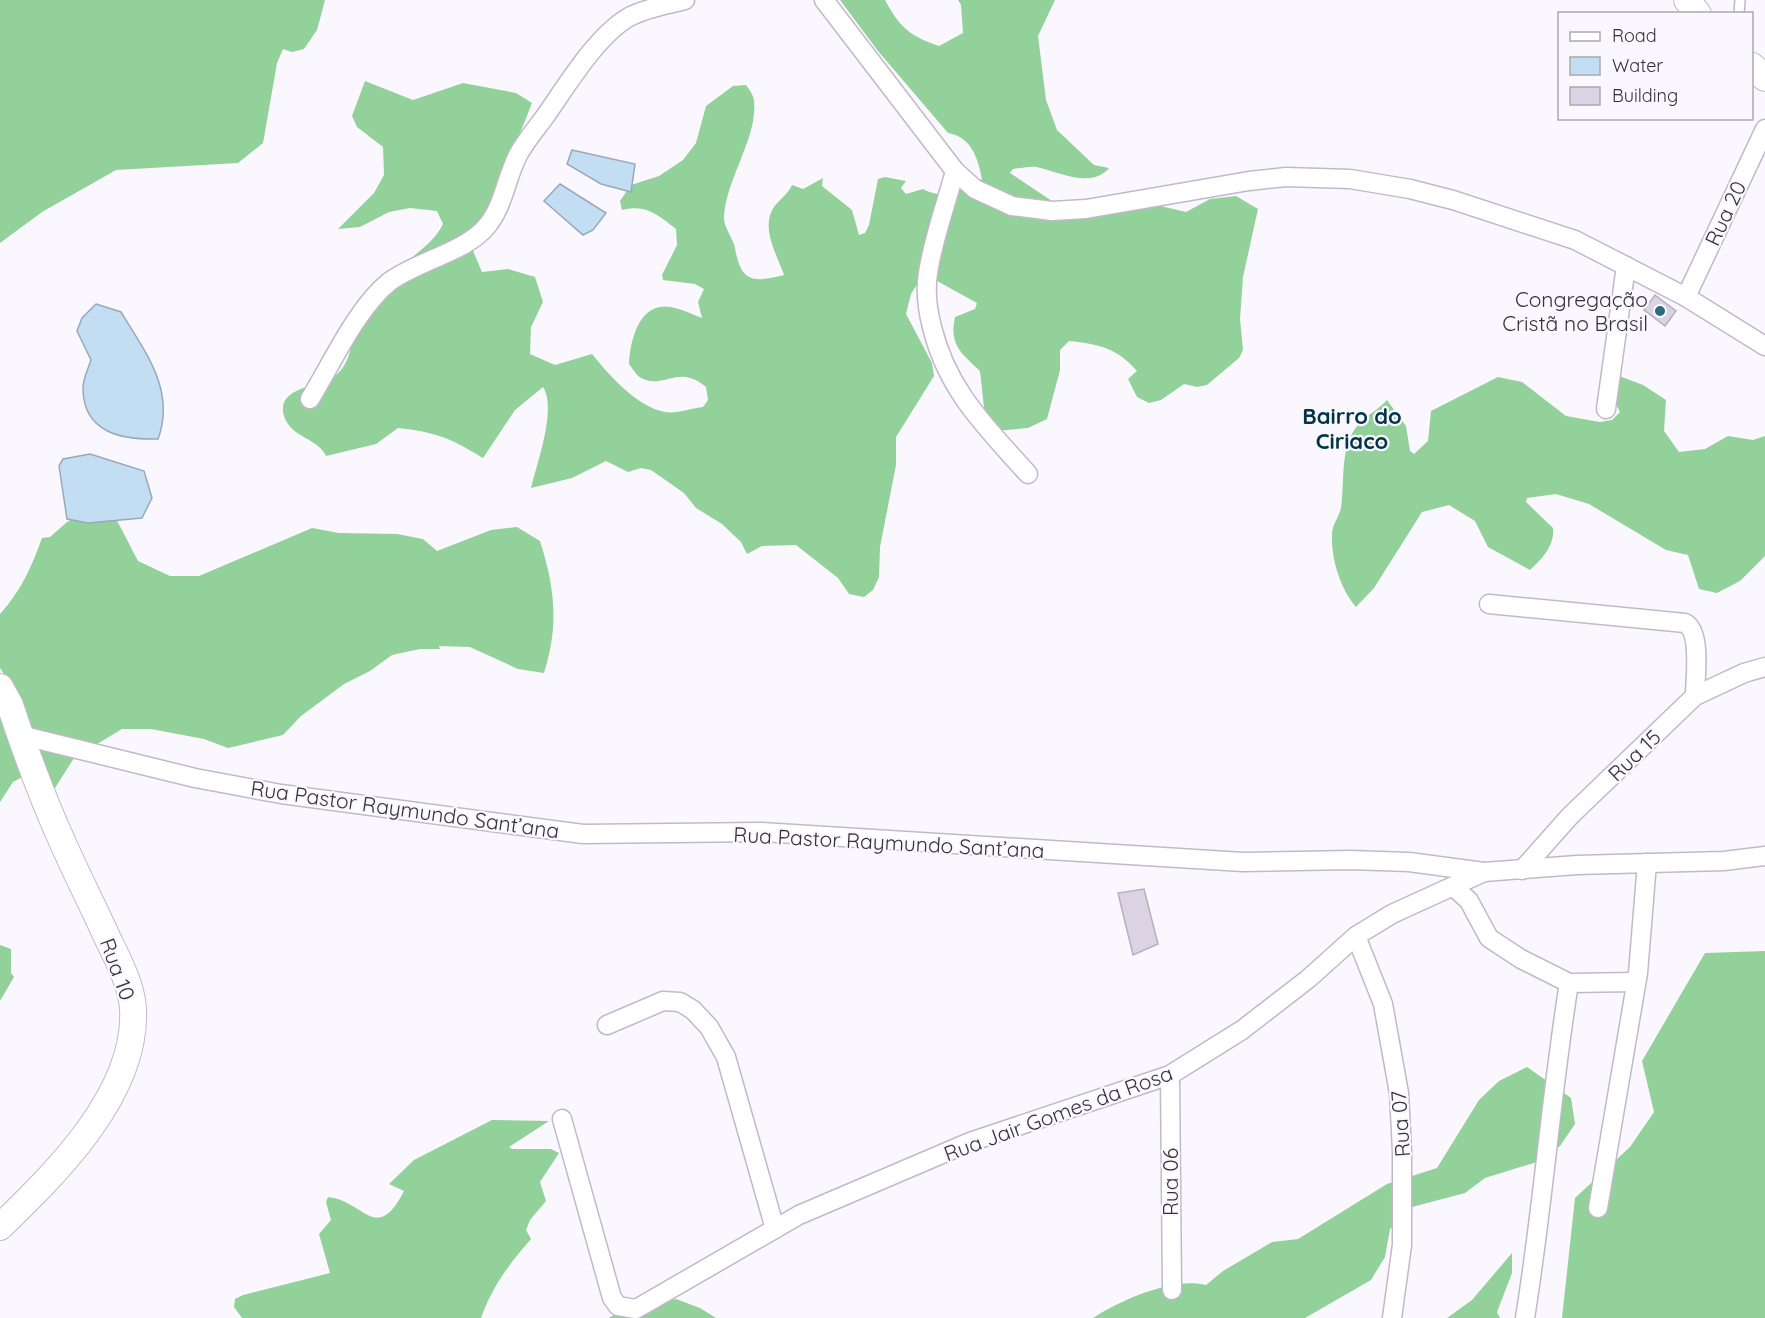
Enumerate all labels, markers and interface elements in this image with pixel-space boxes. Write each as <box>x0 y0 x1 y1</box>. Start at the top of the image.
legend <box>1558 12 1753 120</box>
text: Road <box>1612 24 1657 47</box>
text: Water <box>1612 54 1663 77</box>
text: Building <box>1612 84 1678 107</box>
street label: Rua 20 <box>1699 177 1751 249</box>
place label: Congregação Cristã no Brasil <box>1502 286 1648 336</box>
marker: Congregação Cristã no Brasil <box>1653 304 1667 318</box>
district label: Bairro do Ciriaco <box>1302 402 1402 455</box>
street label: Rua 15 <box>1602 724 1666 786</box>
street label: Rua Pastor Raymundo Sant’ana <box>249 774 561 844</box>
street label: Rua Pastor Raymundo Sant’ana <box>733 821 1045 863</box>
street label: Rua 10 <box>95 934 141 1004</box>
street label: Rua Jair Gomes da Rosa <box>940 1059 1176 1167</box>
street label: Rua 07 <box>1385 1090 1415 1158</box>
street label: Rua 06 <box>1157 1148 1183 1216</box>

